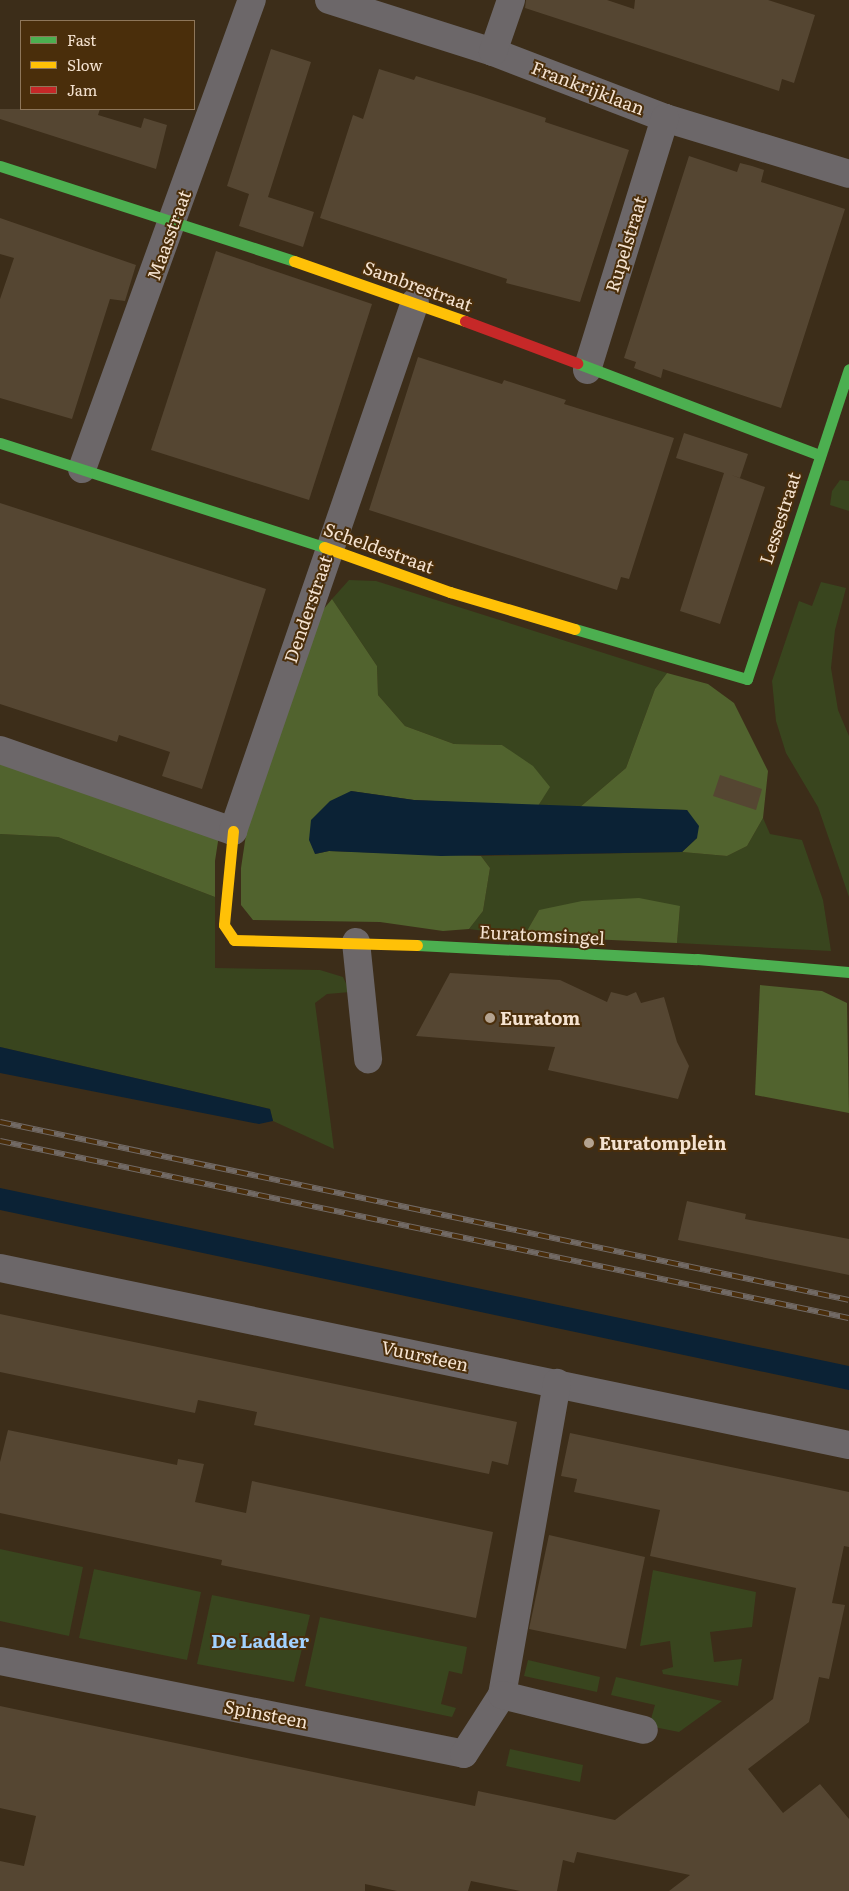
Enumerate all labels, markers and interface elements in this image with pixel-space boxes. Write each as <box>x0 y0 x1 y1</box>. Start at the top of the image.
legend <box>20 20 195 110</box>
text: Fast <box>67 28 96 51</box>
text: Slow <box>67 53 102 76</box>
street label: Frankrijklaan <box>528 57 648 119</box>
text: Jam <box>67 78 97 101</box>
street label: Maasstraat <box>143 187 195 283</box>
street label: Rupelstraat <box>601 193 651 295</box>
street label: Sambrestraat <box>360 256 476 316</box>
street label: Lessestraat <box>755 469 805 567</box>
street label: Scheldestraat <box>321 518 437 578</box>
street label: Denderstraat <box>279 552 337 666</box>
street label: Euratomsingel <box>479 921 605 949</box>
place label: Euratom <box>500 1007 580 1029</box>
marker: Euratom <box>484 1012 496 1024</box>
place label: Euratomplein <box>599 1132 727 1154</box>
marker: Euratomplein <box>583 1137 595 1149</box>
street label: Vuursteen <box>379 1336 471 1376</box>
district label: De Ladder <box>211 1630 309 1652</box>
street label: Spinsteen <box>222 1695 310 1733</box>

